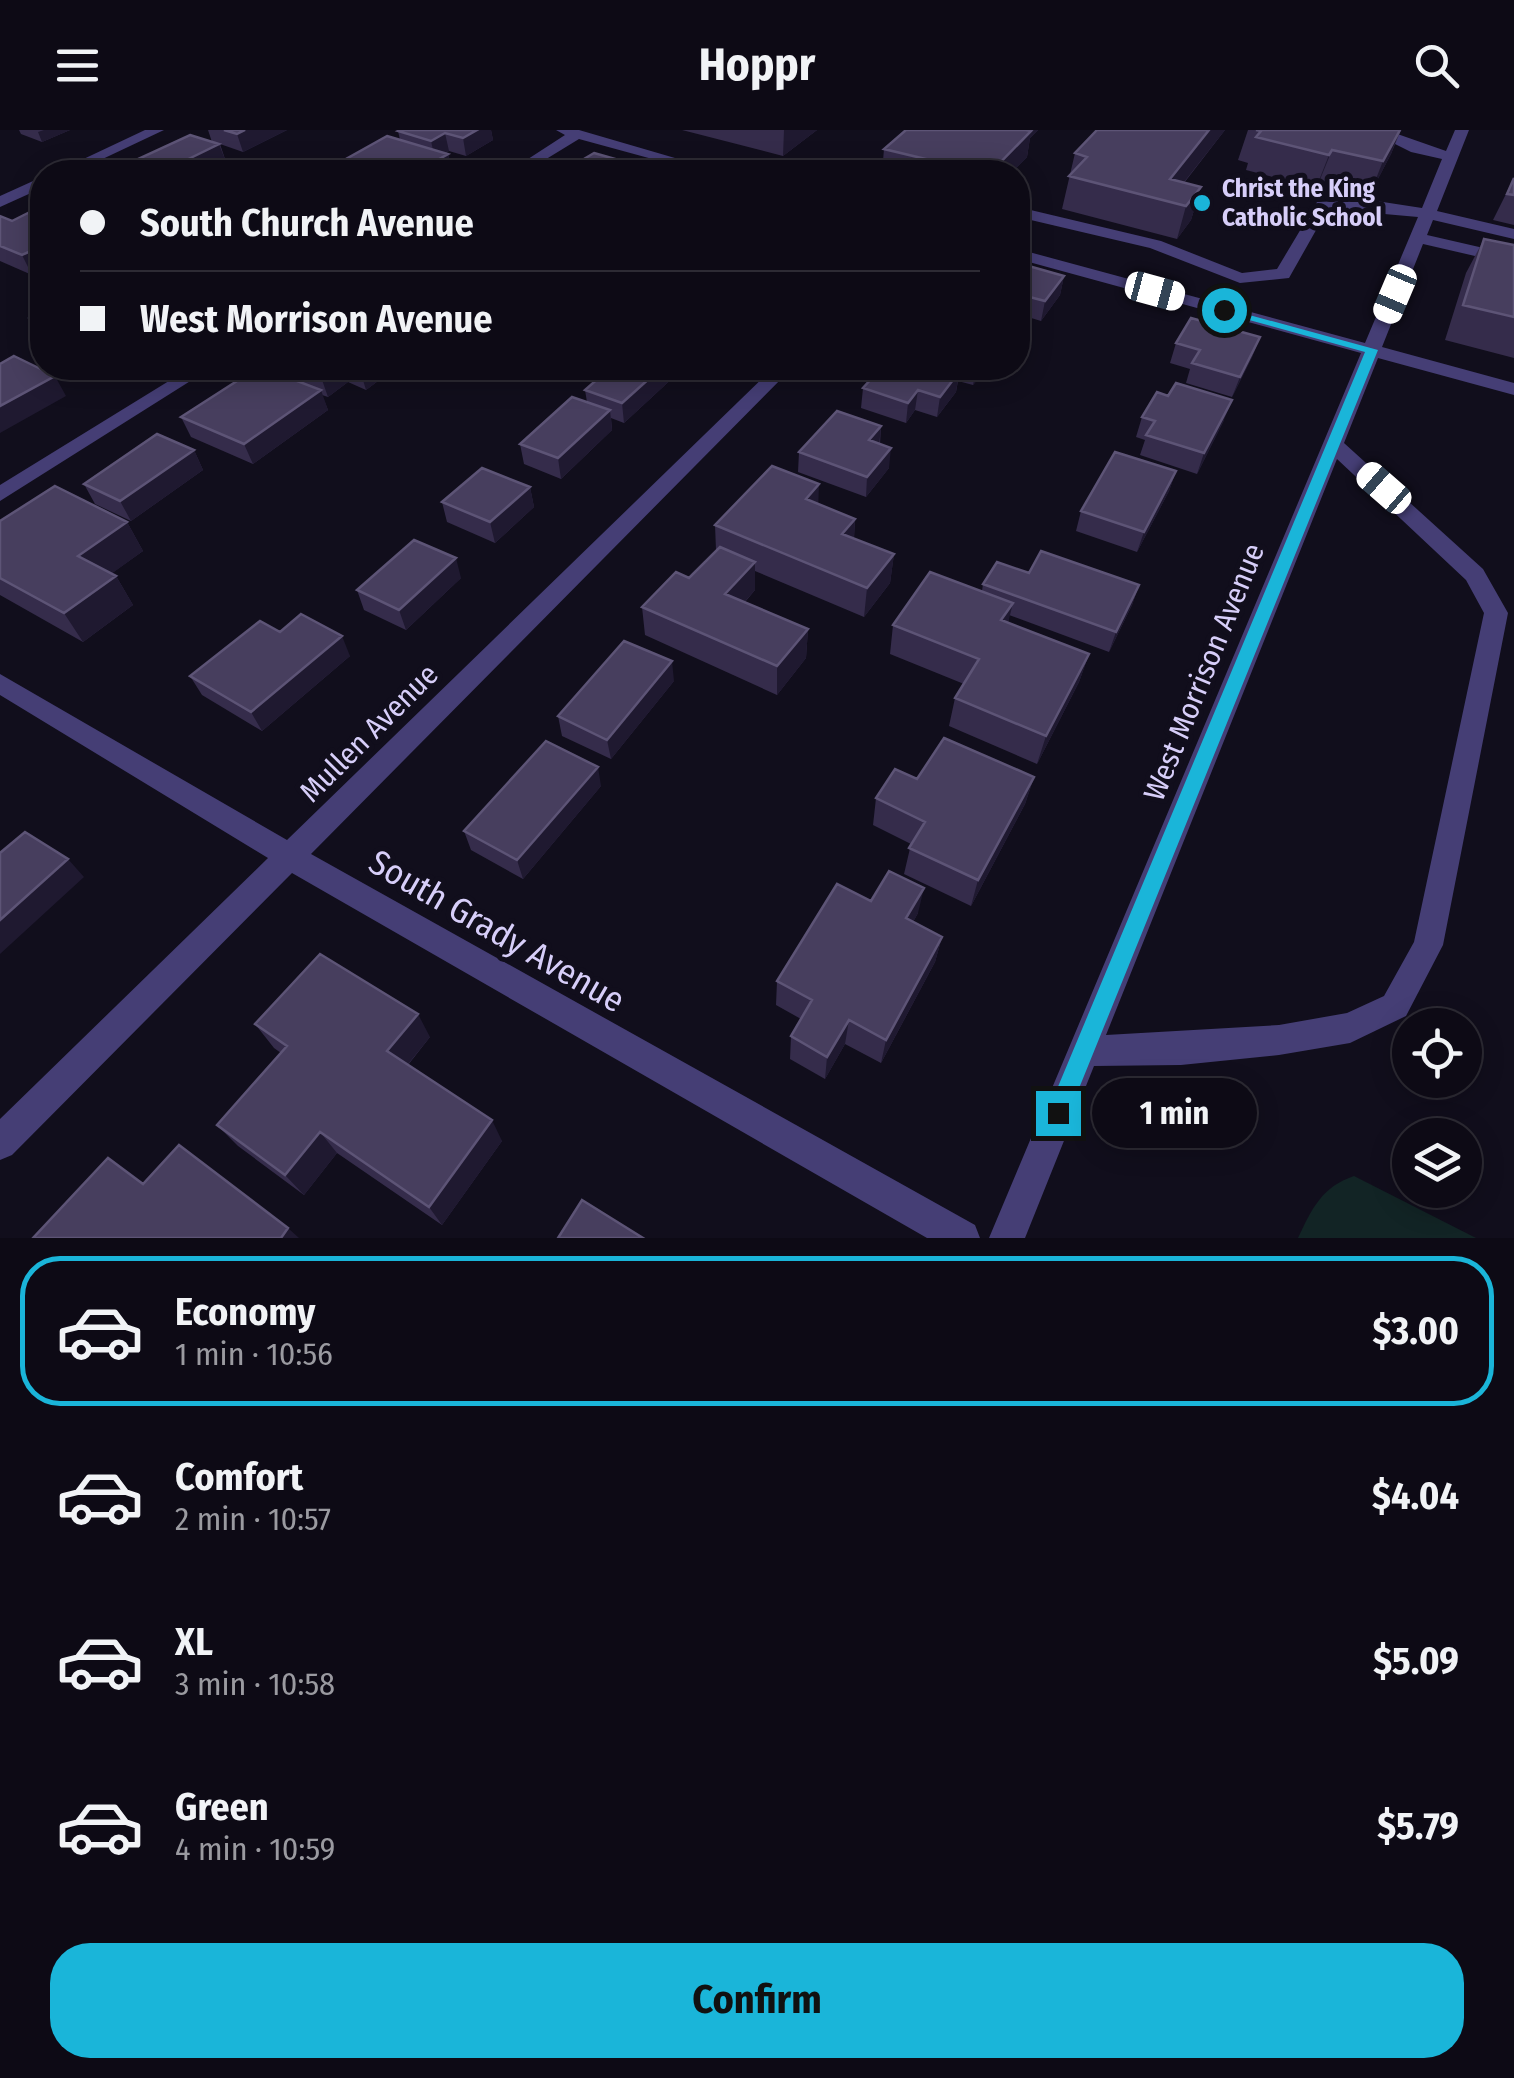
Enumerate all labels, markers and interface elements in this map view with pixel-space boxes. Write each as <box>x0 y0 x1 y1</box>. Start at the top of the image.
icon: menu <box>50 38 105 93</box>
text: Hoppr <box>699 38 815 92</box>
icon: search <box>1409 38 1464 93</box>
place label: Christ the King Catholic School <box>1222 174 1383 233</box>
marker: Christ the King Catholic School <box>1191 192 1213 214</box>
text: South Church Avenue <box>140 200 474 246</box>
car <box>1369 261 1421 327</box>
car <box>1122 269 1188 313</box>
route start <box>1202 288 1247 333</box>
text: West Morrison Avenue <box>140 296 493 342</box>
car <box>1352 457 1416 519</box>
street label: West Morrison Avenue <box>1136 538 1272 806</box>
street label: Mullen Avenue <box>292 656 446 810</box>
street label: South Grady Avenue <box>362 841 632 1021</box>
map controls <box>1392 1008 1482 1208</box>
button: locate <box>1392 1008 1482 1098</box>
callout: 1 min <box>1093 1078 1258 1148</box>
route end <box>1036 1091 1081 1136</box>
text: 1 min <box>1140 1094 1209 1132</box>
button: layers <box>1392 1118 1482 1208</box>
icon: car <box>55 1286 145 1376</box>
text: Economy <box>175 1289 315 1335</box>
text: $3.00 <box>1372 1308 1459 1354</box>
text: 1 min · 10:56 <box>175 1335 333 1373</box>
icon: car <box>55 1451 145 1541</box>
text: Comfort <box>175 1454 303 1500</box>
text: $4.04 <box>1372 1473 1459 1519</box>
text: 2 min · 10:57 <box>175 1500 331 1538</box>
icon: car <box>55 1616 145 1706</box>
text: XL <box>175 1619 213 1665</box>
text: $5.09 <box>1373 1638 1459 1684</box>
text: 3 min · 10:58 <box>175 1665 335 1703</box>
icon: car <box>55 1781 145 1871</box>
text: Green <box>175 1784 269 1830</box>
text: $5.79 <box>1377 1803 1459 1849</box>
text: 4 min · 10:59 <box>175 1830 335 1868</box>
button: Confirm <box>50 1943 1464 2058</box>

